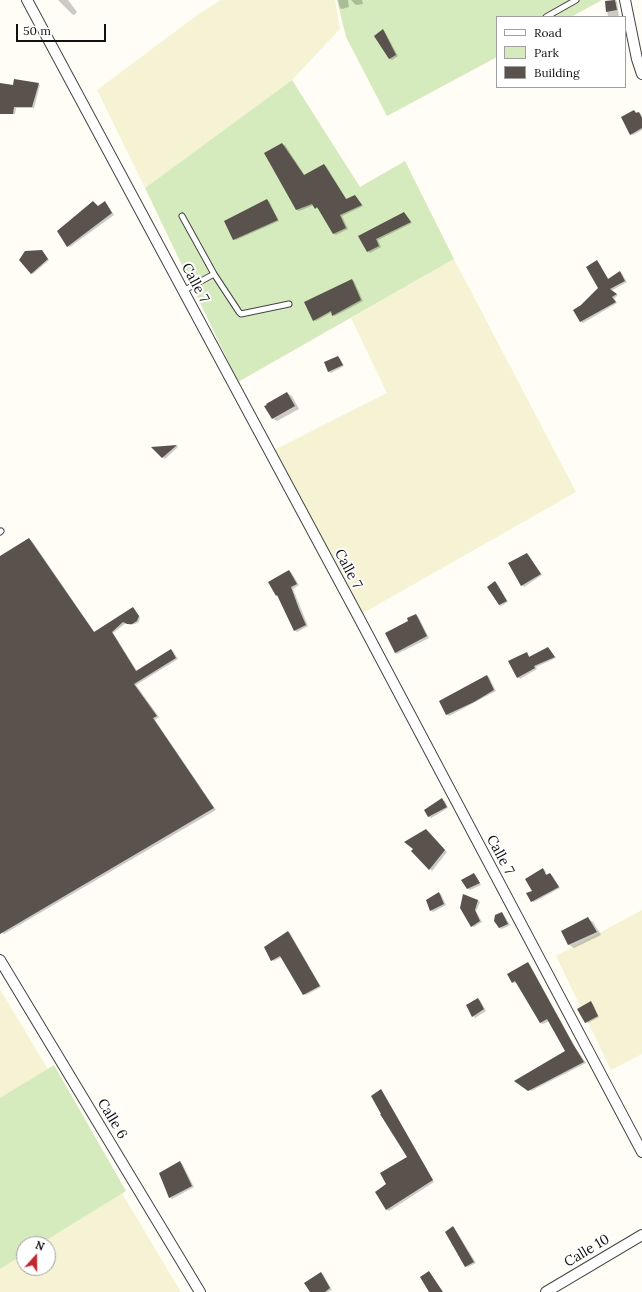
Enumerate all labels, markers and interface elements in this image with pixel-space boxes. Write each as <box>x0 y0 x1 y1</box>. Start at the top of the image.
scale bar <box>18 16 108 42</box>
legend <box>496 16 626 88</box>
text: 50 m <box>23 23 51 38</box>
text: Road <box>534 25 562 40</box>
text: Park <box>534 45 559 60</box>
text: Building <box>534 65 580 80</box>
street label: Calle 7 <box>178 260 212 306</box>
street label: Calle 7 <box>331 546 365 592</box>
street label: Calle 7 <box>483 832 517 878</box>
street label: Calle 6 <box>93 1096 131 1142</box>
street label: Calle 10 <box>561 1231 613 1271</box>
north arrow <box>16 1236 56 1276</box>
text: N <box>33 1238 46 1254</box>

